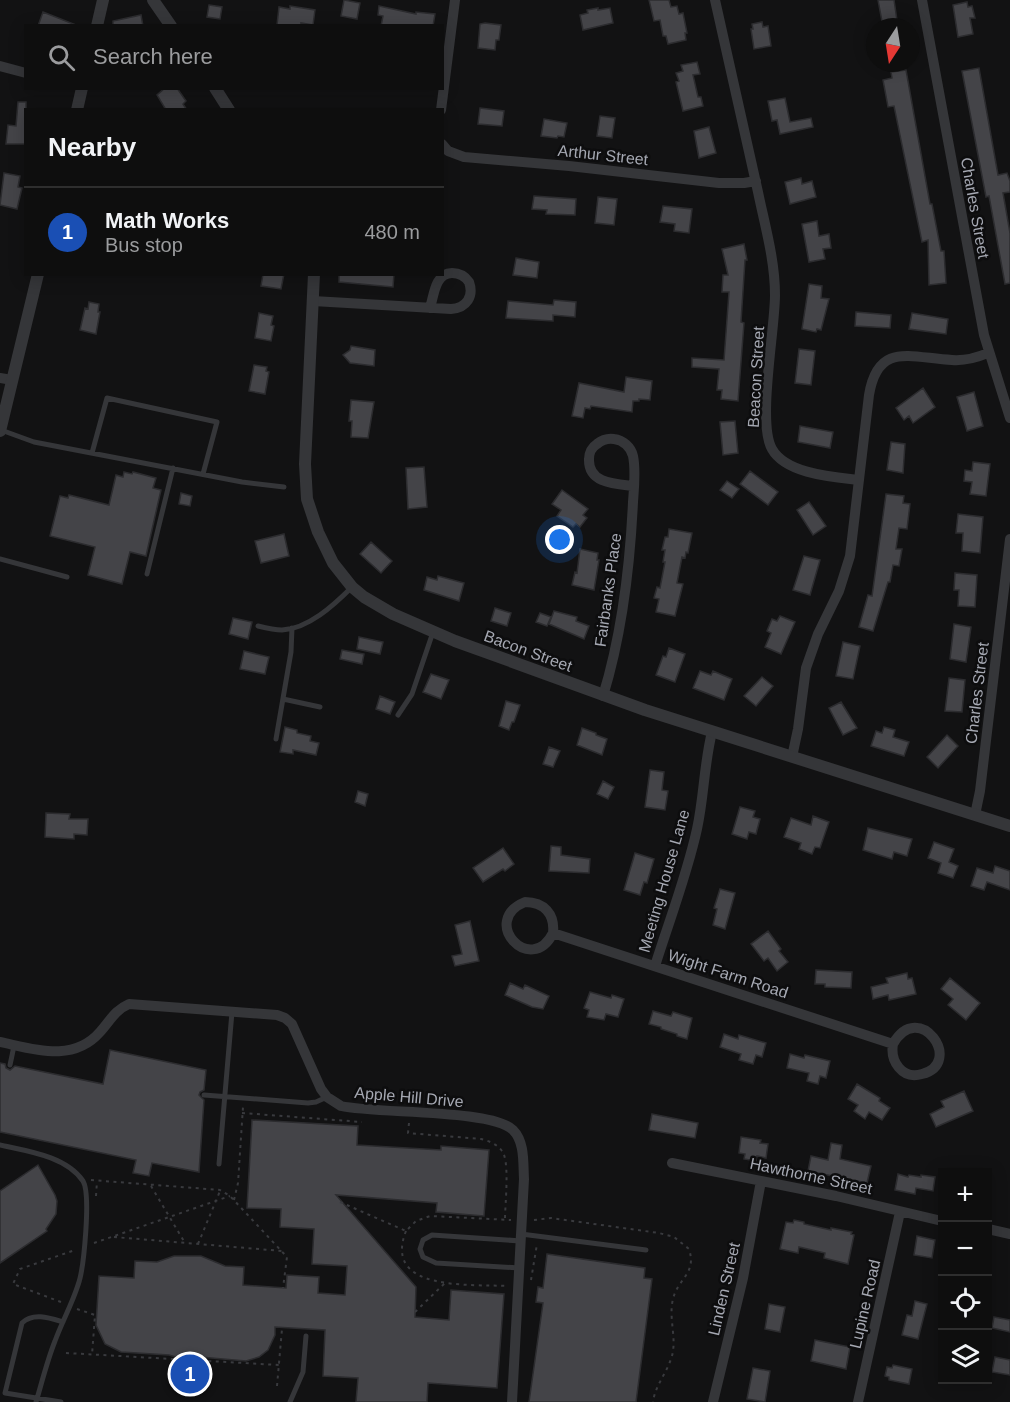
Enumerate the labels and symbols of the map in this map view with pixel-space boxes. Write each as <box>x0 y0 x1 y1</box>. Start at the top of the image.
north arrow <box>866 18 920 72</box>
street label: Arthur Street <box>557 142 650 168</box>
street label: Charles Street <box>958 156 992 260</box>
street label: Beacon Street <box>745 325 767 428</box>
your location <box>545 525 574 554</box>
street label: Fairbanks Place <box>592 532 624 648</box>
street label: Bacon Street <box>482 627 575 675</box>
street label: Charles Street <box>962 641 992 745</box>
street label: Meeting House Lane <box>635 808 693 954</box>
street label: Wight Farm Road <box>666 947 790 1001</box>
street label: Apple Hill Drive <box>354 1084 464 1110</box>
street label: Hawthorne Street <box>748 1155 874 1197</box>
street label: Linden Street <box>705 1240 743 1337</box>
street label: Lupine Road <box>847 1258 883 1350</box>
pin: 1 <box>170 1352 210 1396</box>

